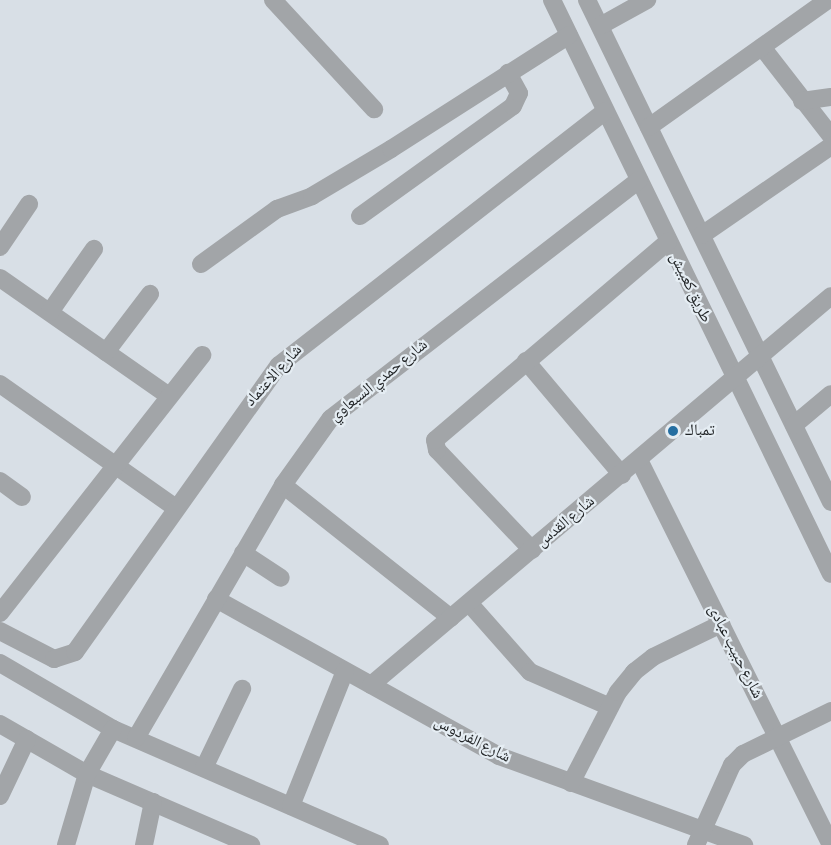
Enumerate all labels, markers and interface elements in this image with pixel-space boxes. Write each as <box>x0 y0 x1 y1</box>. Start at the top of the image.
street label: طريق كعبيش <box>665 250 715 326</box>
street label: شارع حمدي السبعاوي <box>326 336 432 426</box>
street label: شارع الاعتماد <box>241 341 307 411</box>
place label: تمباك <box>685 421 715 441</box>
marker: تمباك <box>666 424 680 438</box>
street label: شارع القدس <box>533 492 599 552</box>
street label: شارع حبيب عبادى <box>703 602 767 702</box>
street label: شارع الفردوس <box>431 713 513 767</box>

